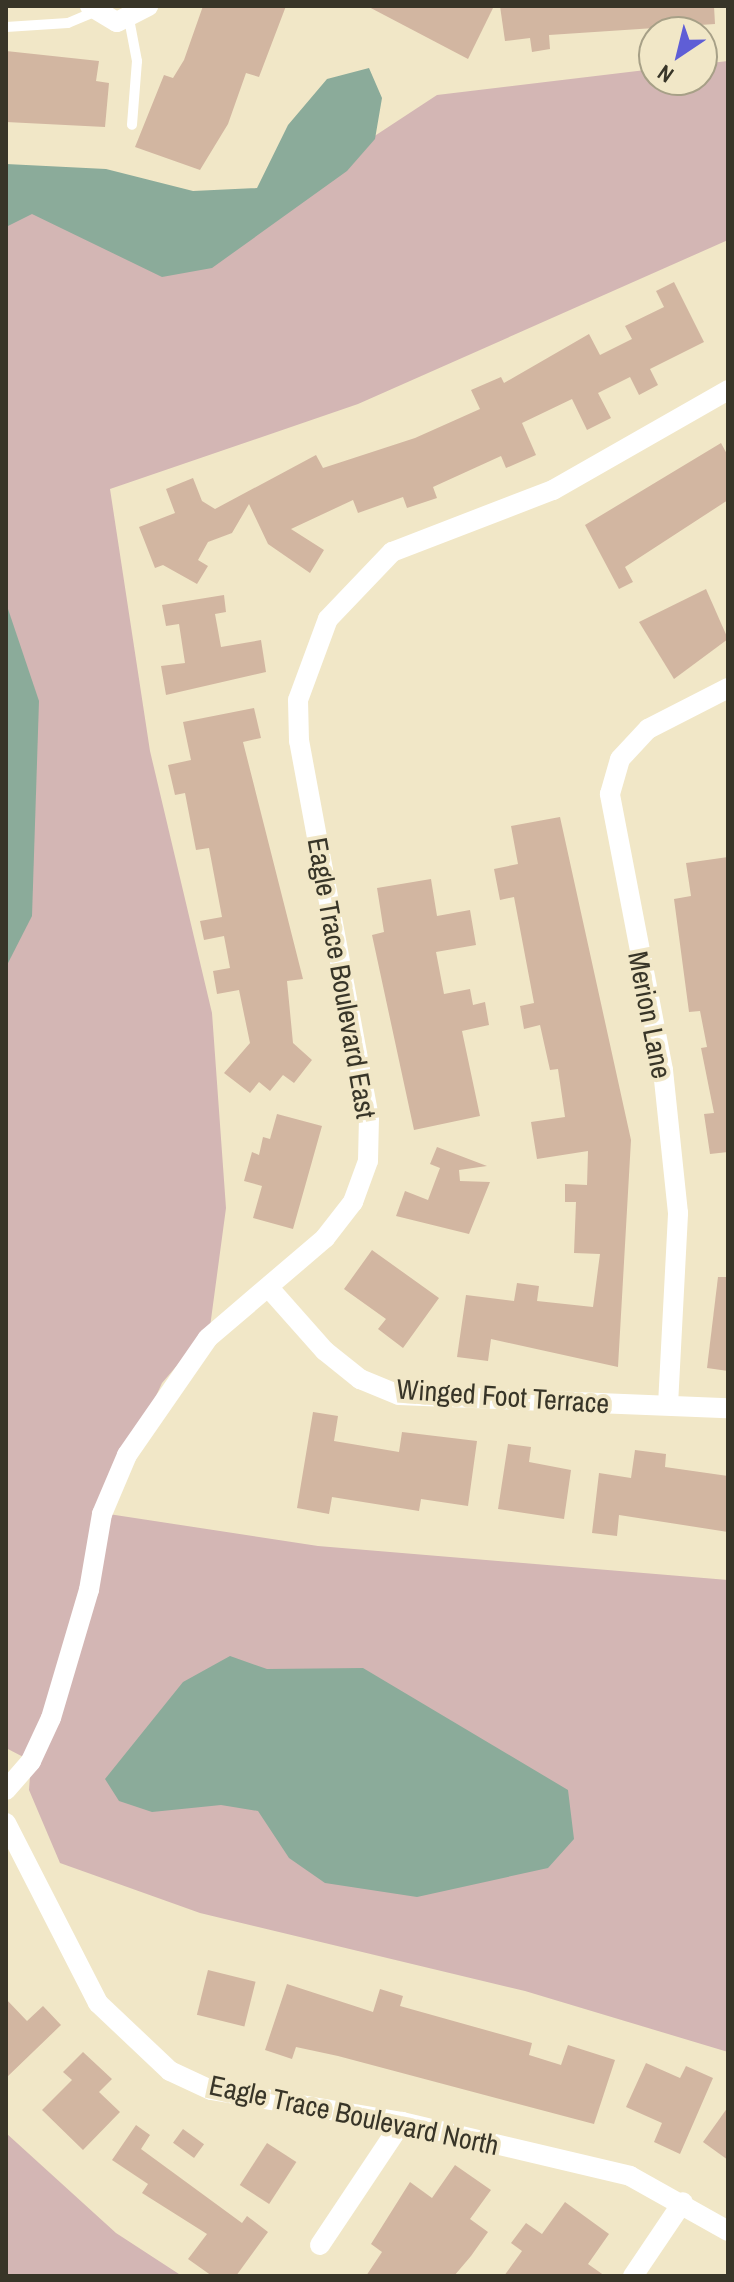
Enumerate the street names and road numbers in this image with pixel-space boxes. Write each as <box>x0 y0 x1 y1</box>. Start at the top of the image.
street label: Eagle Trace Boulevard East <box>301 835 383 1121</box>
street label: Merion Lane <box>621 949 679 1081</box>
street label: Winged Foot Terrace <box>395 1372 611 1420</box>
street label: Eagle Trace Boulevard North <box>206 2068 502 2162</box>

